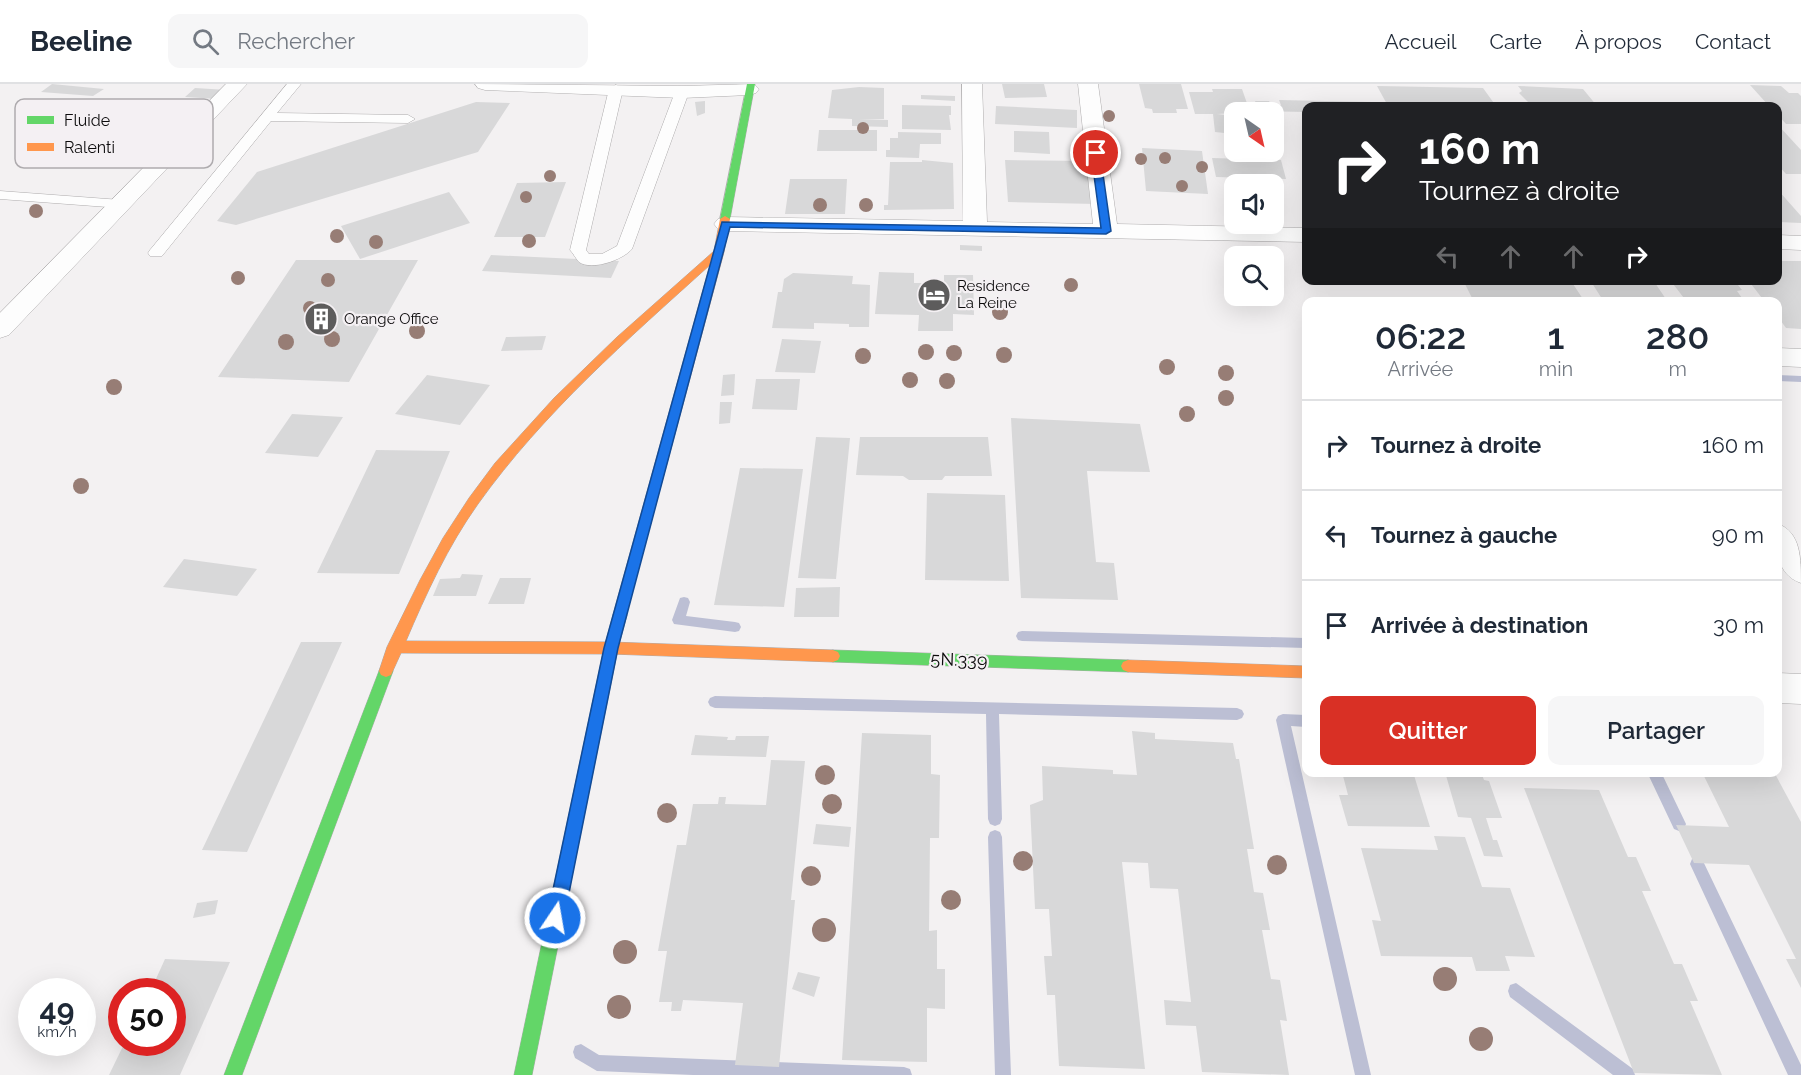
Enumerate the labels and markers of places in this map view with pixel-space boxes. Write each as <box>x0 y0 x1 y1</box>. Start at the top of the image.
pin <box>1070 127 1121 178</box>
hotel icon: Residence La Reine <box>916 277 952 313</box>
place label: Residence La Reine <box>957 277 1030 312</box>
building icon: Orange Office <box>303 301 339 337</box>
place label: Orange Office <box>344 310 439 328</box>

